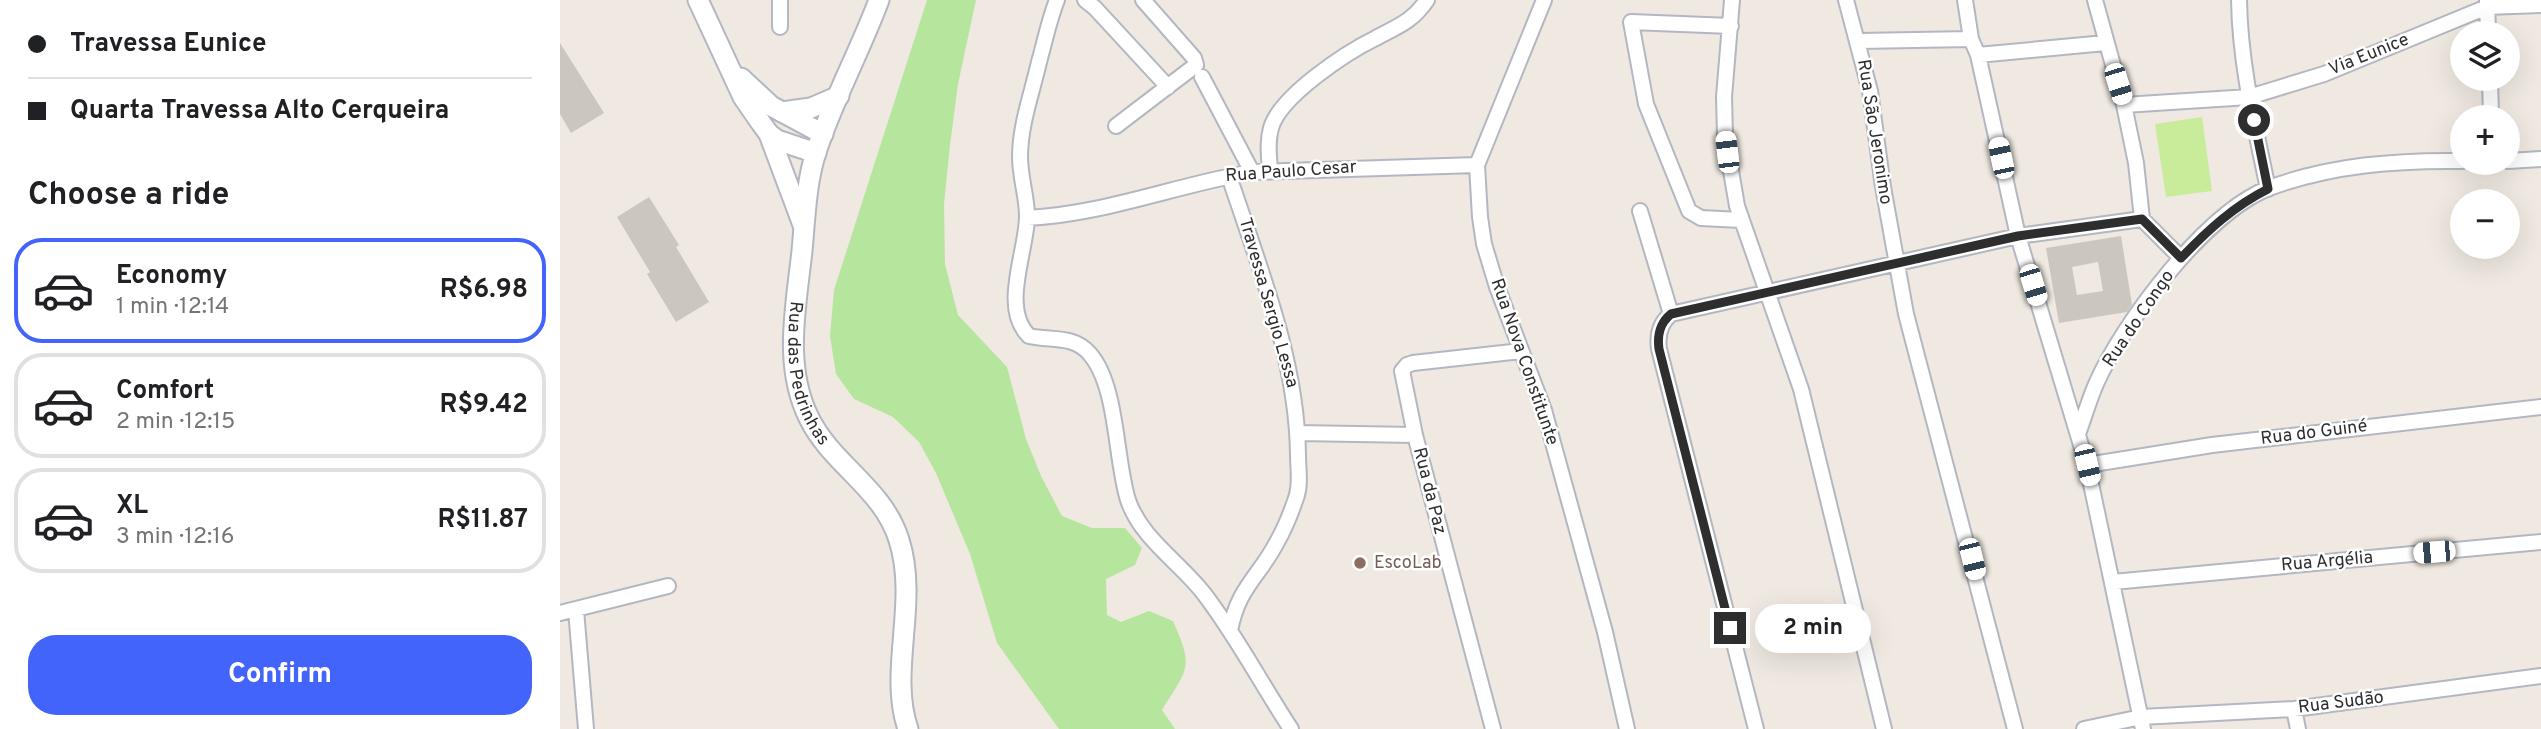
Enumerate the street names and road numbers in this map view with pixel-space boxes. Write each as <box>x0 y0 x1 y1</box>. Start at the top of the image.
street label: Via Eunice <box>2325 28 2413 82</box>
street label: Rua São Jeronimo <box>1851 58 1897 206</box>
street label: Rua Paulo Cesar <box>1225 156 1357 188</box>
street label: Travessa Sergio Lessa <box>1233 215 1303 391</box>
street label: Rua do Congo <box>2098 266 2180 372</box>
street label: Rua Nova Constitunte <box>1485 276 1563 448</box>
street label: Rua das Pedrinhas <box>782 300 834 450</box>
street label: Rua do Guiné <box>2259 415 2369 451</box>
street label: Rua da Paz <box>1407 445 1451 537</box>
street label: Rua Argélia <box>2280 547 2374 577</box>
street label: Rua Sudão <box>2297 686 2385 720</box>

